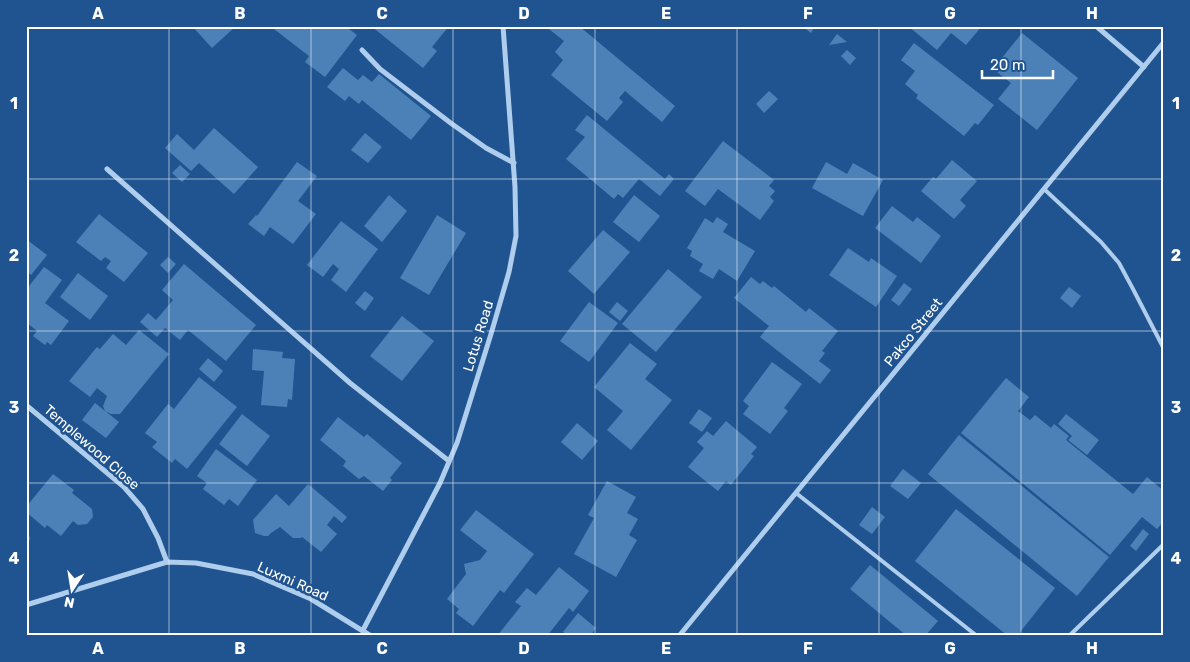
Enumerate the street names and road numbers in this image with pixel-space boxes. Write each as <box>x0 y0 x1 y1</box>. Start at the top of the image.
street label: Pakco Street <box>881 294 946 370</box>
street label: Lotus Road <box>460 299 497 374</box>
street label: Templewood Close <box>40 401 143 494</box>
street label: Luxmi Road <box>255 558 331 605</box>

